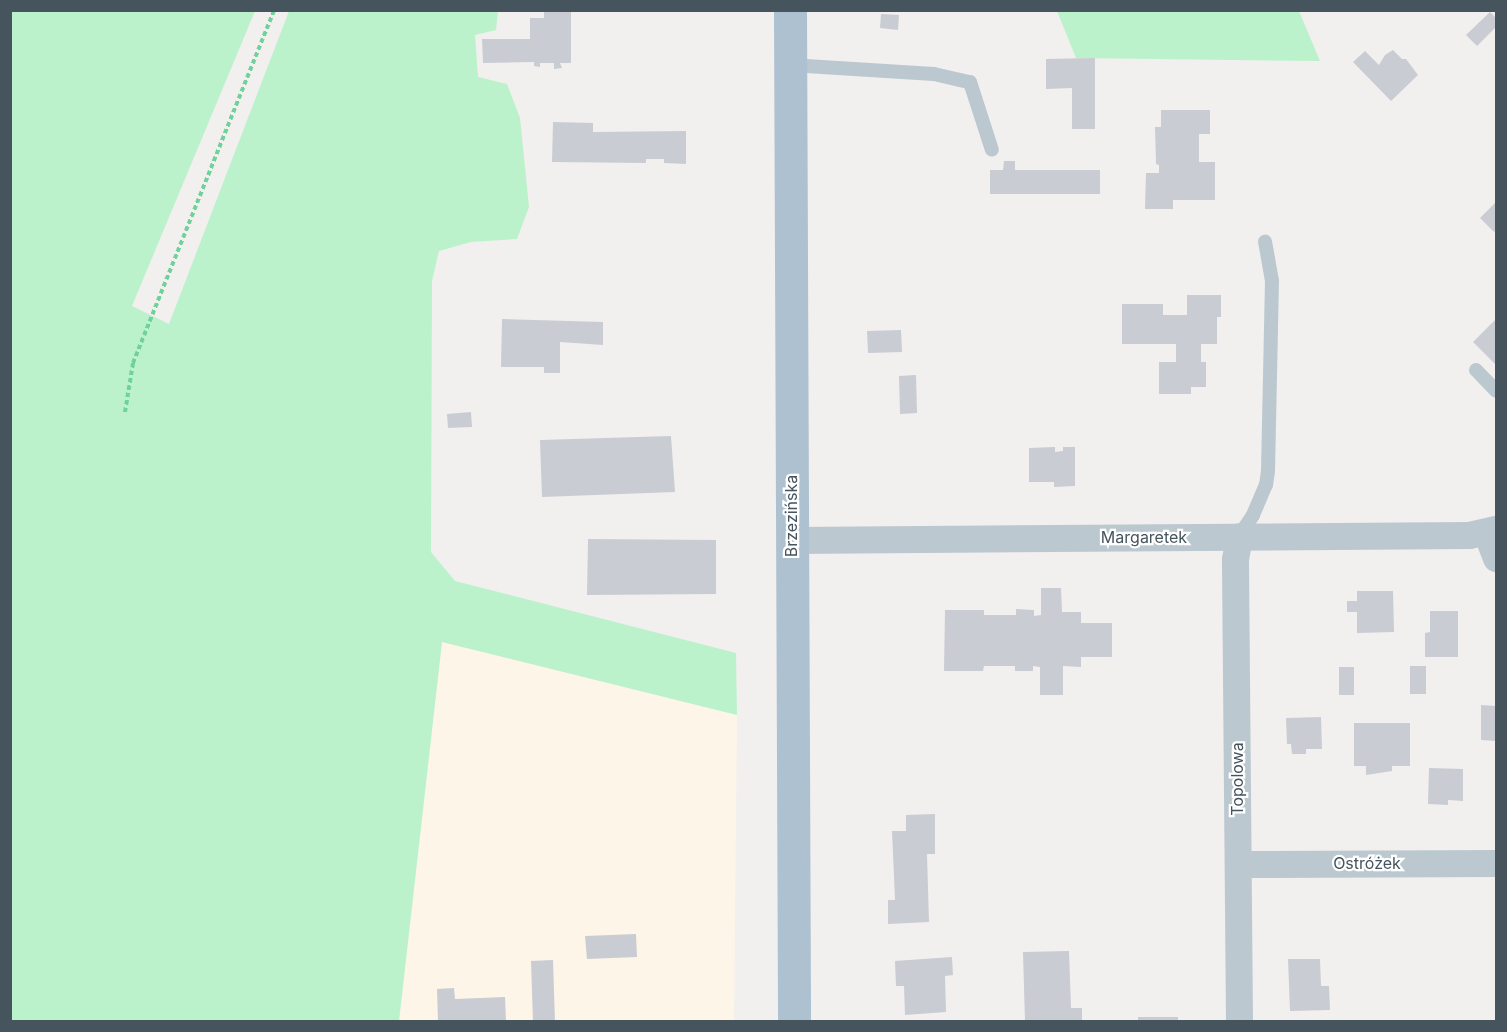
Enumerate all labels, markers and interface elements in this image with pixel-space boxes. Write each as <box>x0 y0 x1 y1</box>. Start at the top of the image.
street label: Brzezińska <box>781 475 801 557</box>
street label: Margaretek <box>1101 527 1187 547</box>
street label: Topolowa <box>1227 742 1247 816</box>
street label: Ostróżek <box>1333 853 1401 873</box>

